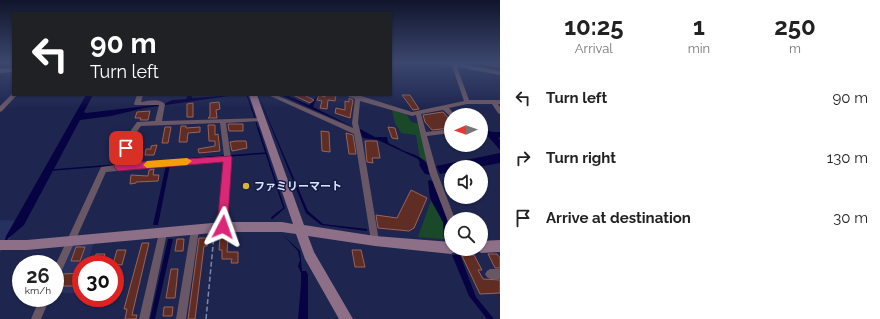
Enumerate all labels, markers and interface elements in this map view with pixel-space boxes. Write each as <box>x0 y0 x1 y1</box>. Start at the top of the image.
text: 10:25 <box>564 12 624 41</box>
text: 1 <box>693 12 705 41</box>
text: 250 <box>774 12 816 41</box>
text: 90 m <box>90 27 156 60</box>
icon: left <box>24 28 76 80</box>
text: Arrival <box>575 41 613 56</box>
text: min <box>688 41 710 56</box>
text: m <box>789 41 801 56</box>
text: Turn left <box>90 61 159 82</box>
icon: left <box>512 87 534 109</box>
text: Turn left <box>546 89 607 107</box>
text: 90 m <box>832 89 868 107</box>
north arrow <box>444 108 488 152</box>
map controls <box>444 108 488 256</box>
pin <box>109 131 143 165</box>
icon: arrive <box>115 137 137 159</box>
icon: right <box>512 147 534 169</box>
text: Turn right <box>546 149 616 167</box>
text: 130 m <box>827 149 868 167</box>
button: sound <box>444 160 488 204</box>
place label: ファミリーマート <box>254 180 342 193</box>
marker: ファミリーマート <box>241 181 251 191</box>
position arrow <box>202 206 244 248</box>
icon: arrive <box>512 207 534 229</box>
text: Arrive at destination <box>546 209 691 227</box>
text: 30 m <box>833 209 868 227</box>
button: search <box>444 212 488 256</box>
speed limit sign: 30 <box>72 255 124 307</box>
text: 26 <box>26 264 50 288</box>
text: km/h <box>25 285 51 296</box>

